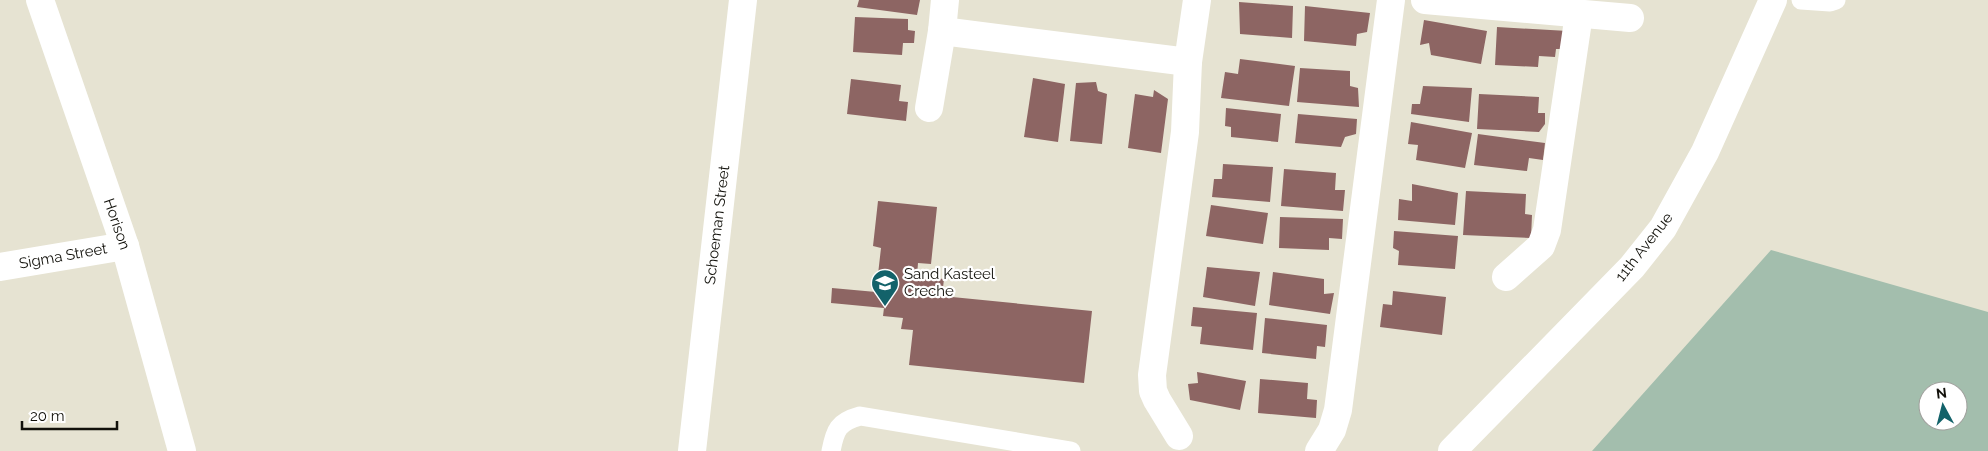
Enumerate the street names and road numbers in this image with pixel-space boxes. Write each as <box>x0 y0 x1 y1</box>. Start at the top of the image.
street label: Schoeman Street <box>701 164 733 286</box>
street label: Horison <box>100 196 134 252</box>
street label: 11th Avenue <box>1611 209 1677 285</box>
street label: Sigma Street <box>18 239 108 273</box>

